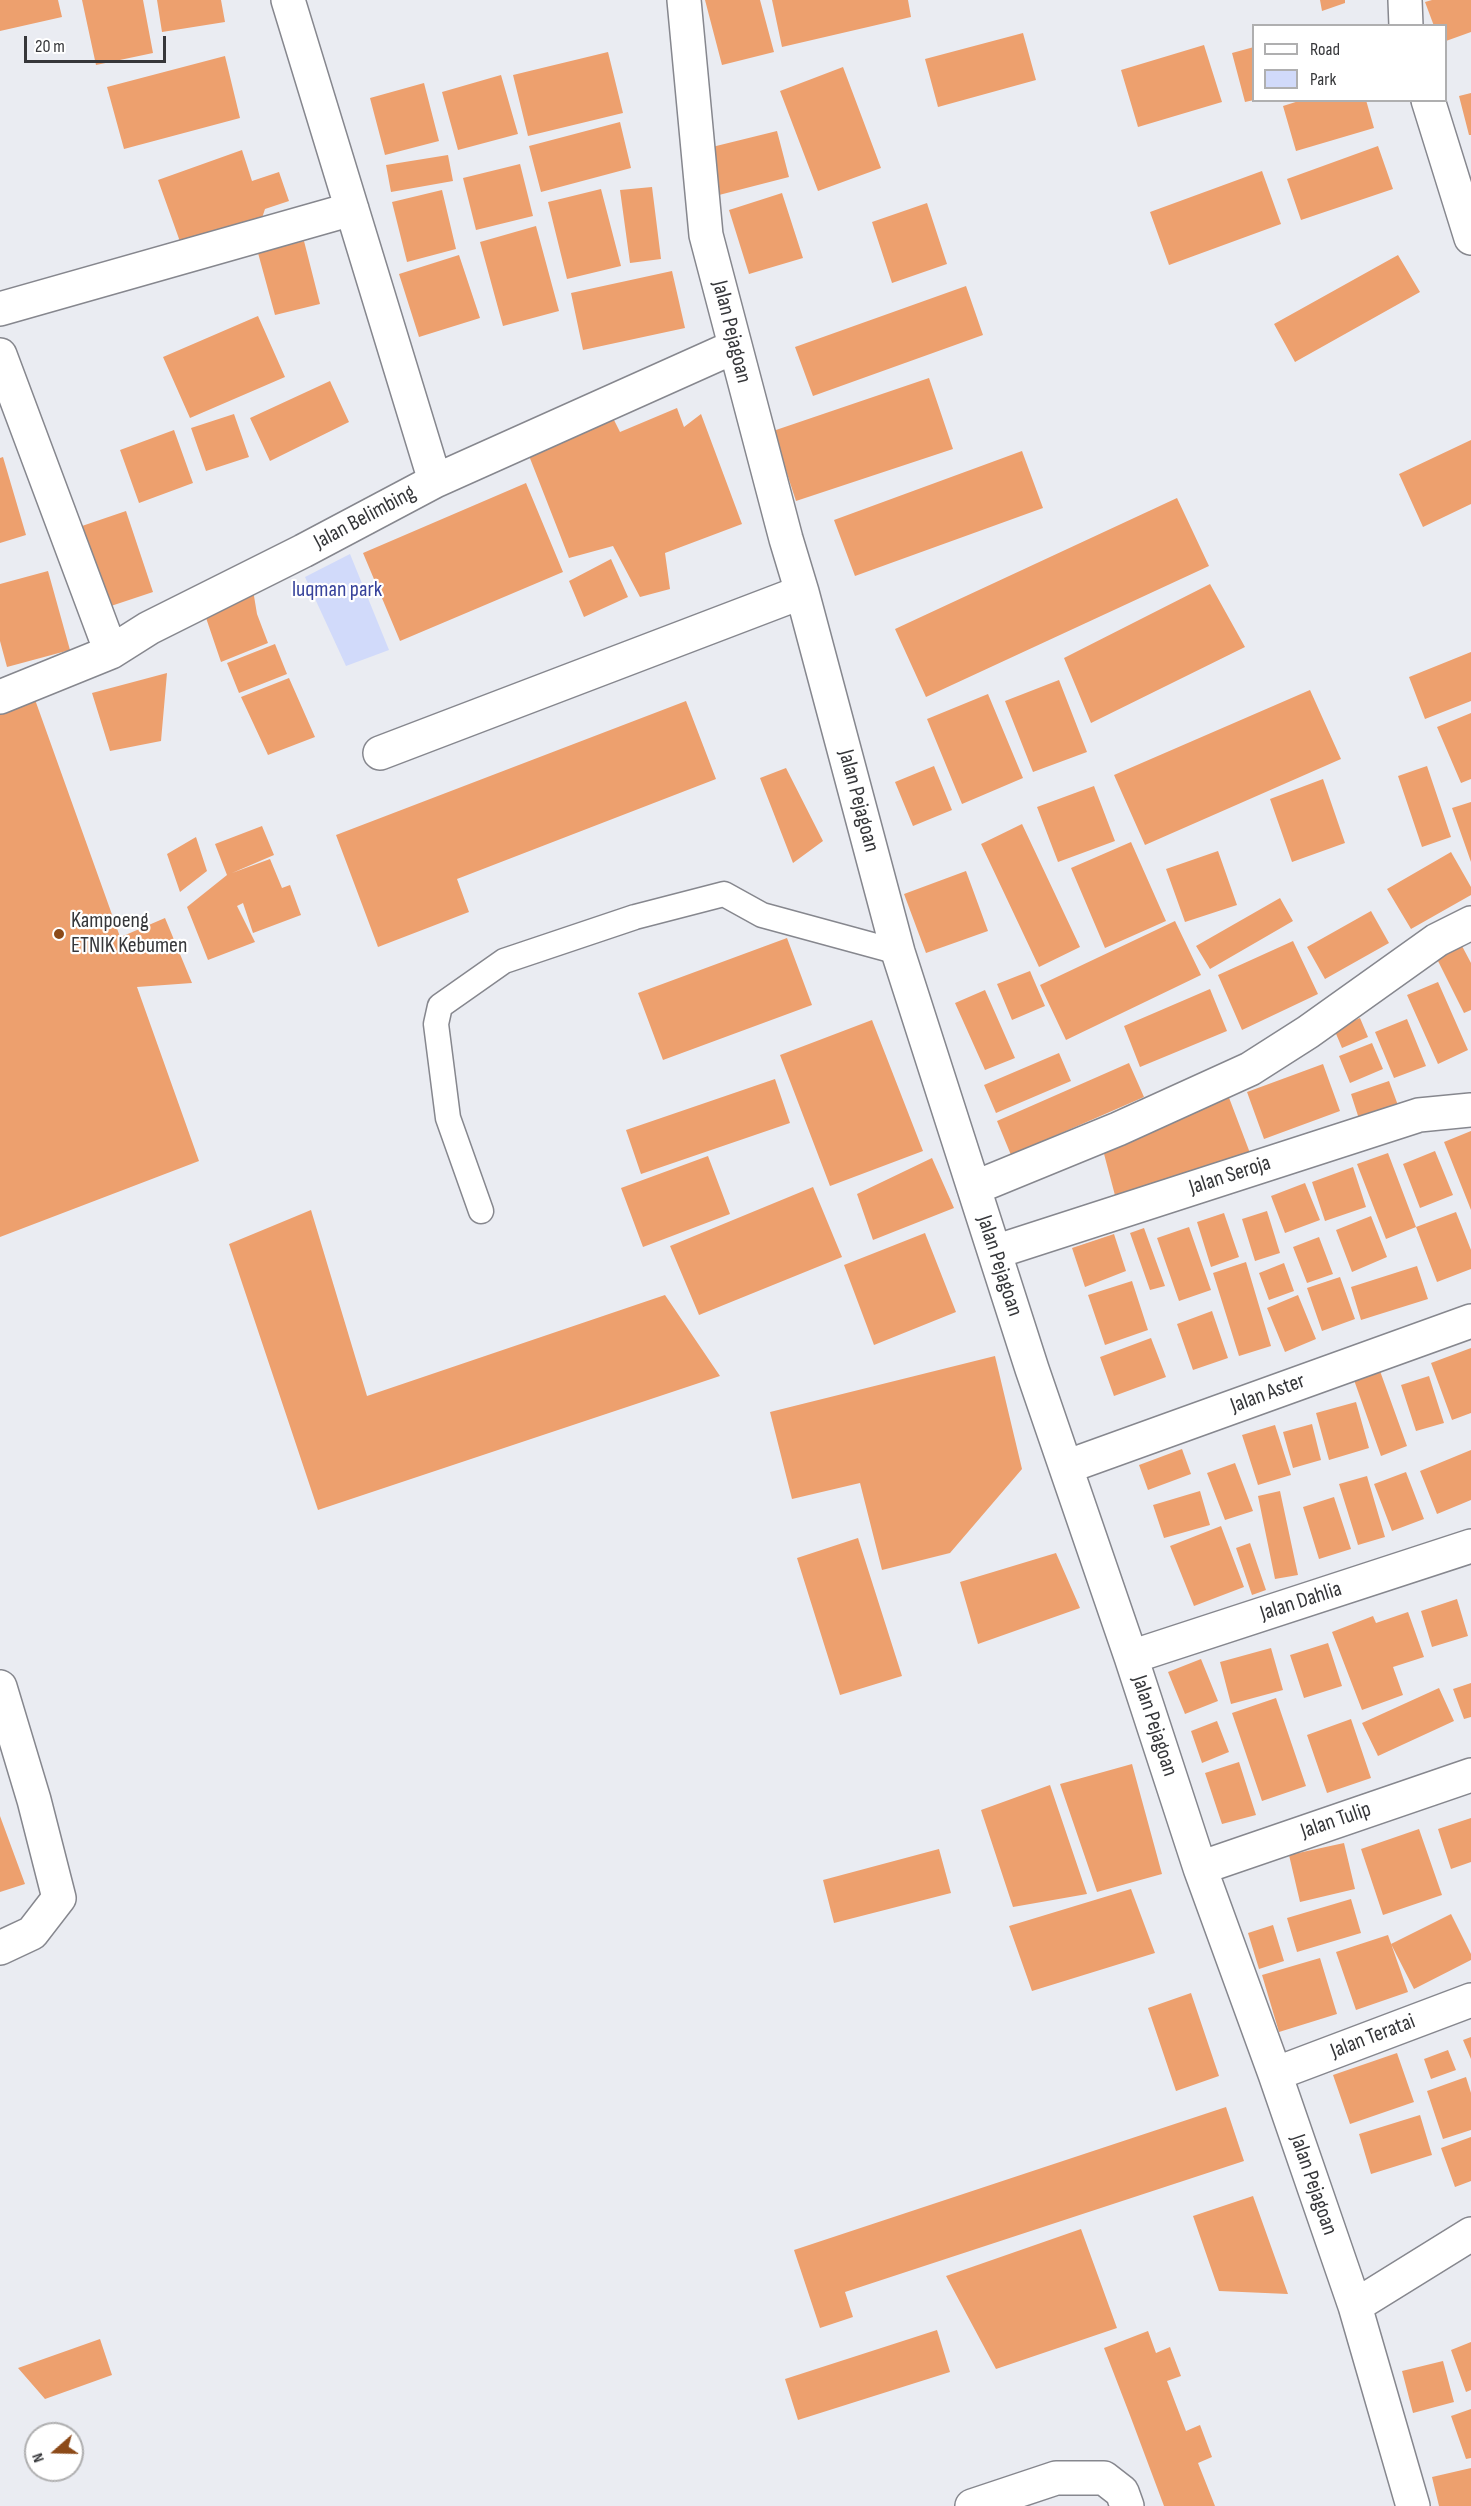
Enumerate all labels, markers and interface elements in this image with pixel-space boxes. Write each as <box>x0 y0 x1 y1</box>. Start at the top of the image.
scale bar <box>27 24 170 62</box>
legend <box>1252 24 1447 102</box>
text: 20 m <box>35 36 65 57</box>
text: Road <box>1310 39 1340 60</box>
text: Park <box>1310 69 1336 90</box>
street label: Jalan Pejagoan <box>706 278 756 386</box>
street label: Jalan Belimbing <box>310 480 420 556</box>
park label: luqman park <box>292 577 382 603</box>
street label: Jalan Pejagoan <box>832 747 884 855</box>
place label: Kampoeng ETNIK Kebumen <box>71 908 187 960</box>
marker: Kampoeng ETNIK Kebumen <box>52 927 66 941</box>
street label: Jalan Seroja <box>1186 1150 1274 1202</box>
street label: Jalan Pejagoan <box>970 1212 1028 1320</box>
street label: Jalan Aster <box>1227 1368 1309 1420</box>
street label: Jalan Dahlia <box>1257 1576 1345 1628</box>
street label: Jalan Pejagoan <box>1125 1672 1183 1780</box>
street label: Jalan Tulip <box>1297 1797 1375 1845</box>
street label: Jalan Teratai <box>1327 2009 1419 2065</box>
street label: Jalan Pejagoan <box>1283 2131 1343 2239</box>
north arrow <box>24 2422 84 2482</box>
text: N <box>28 2450 49 2465</box>

